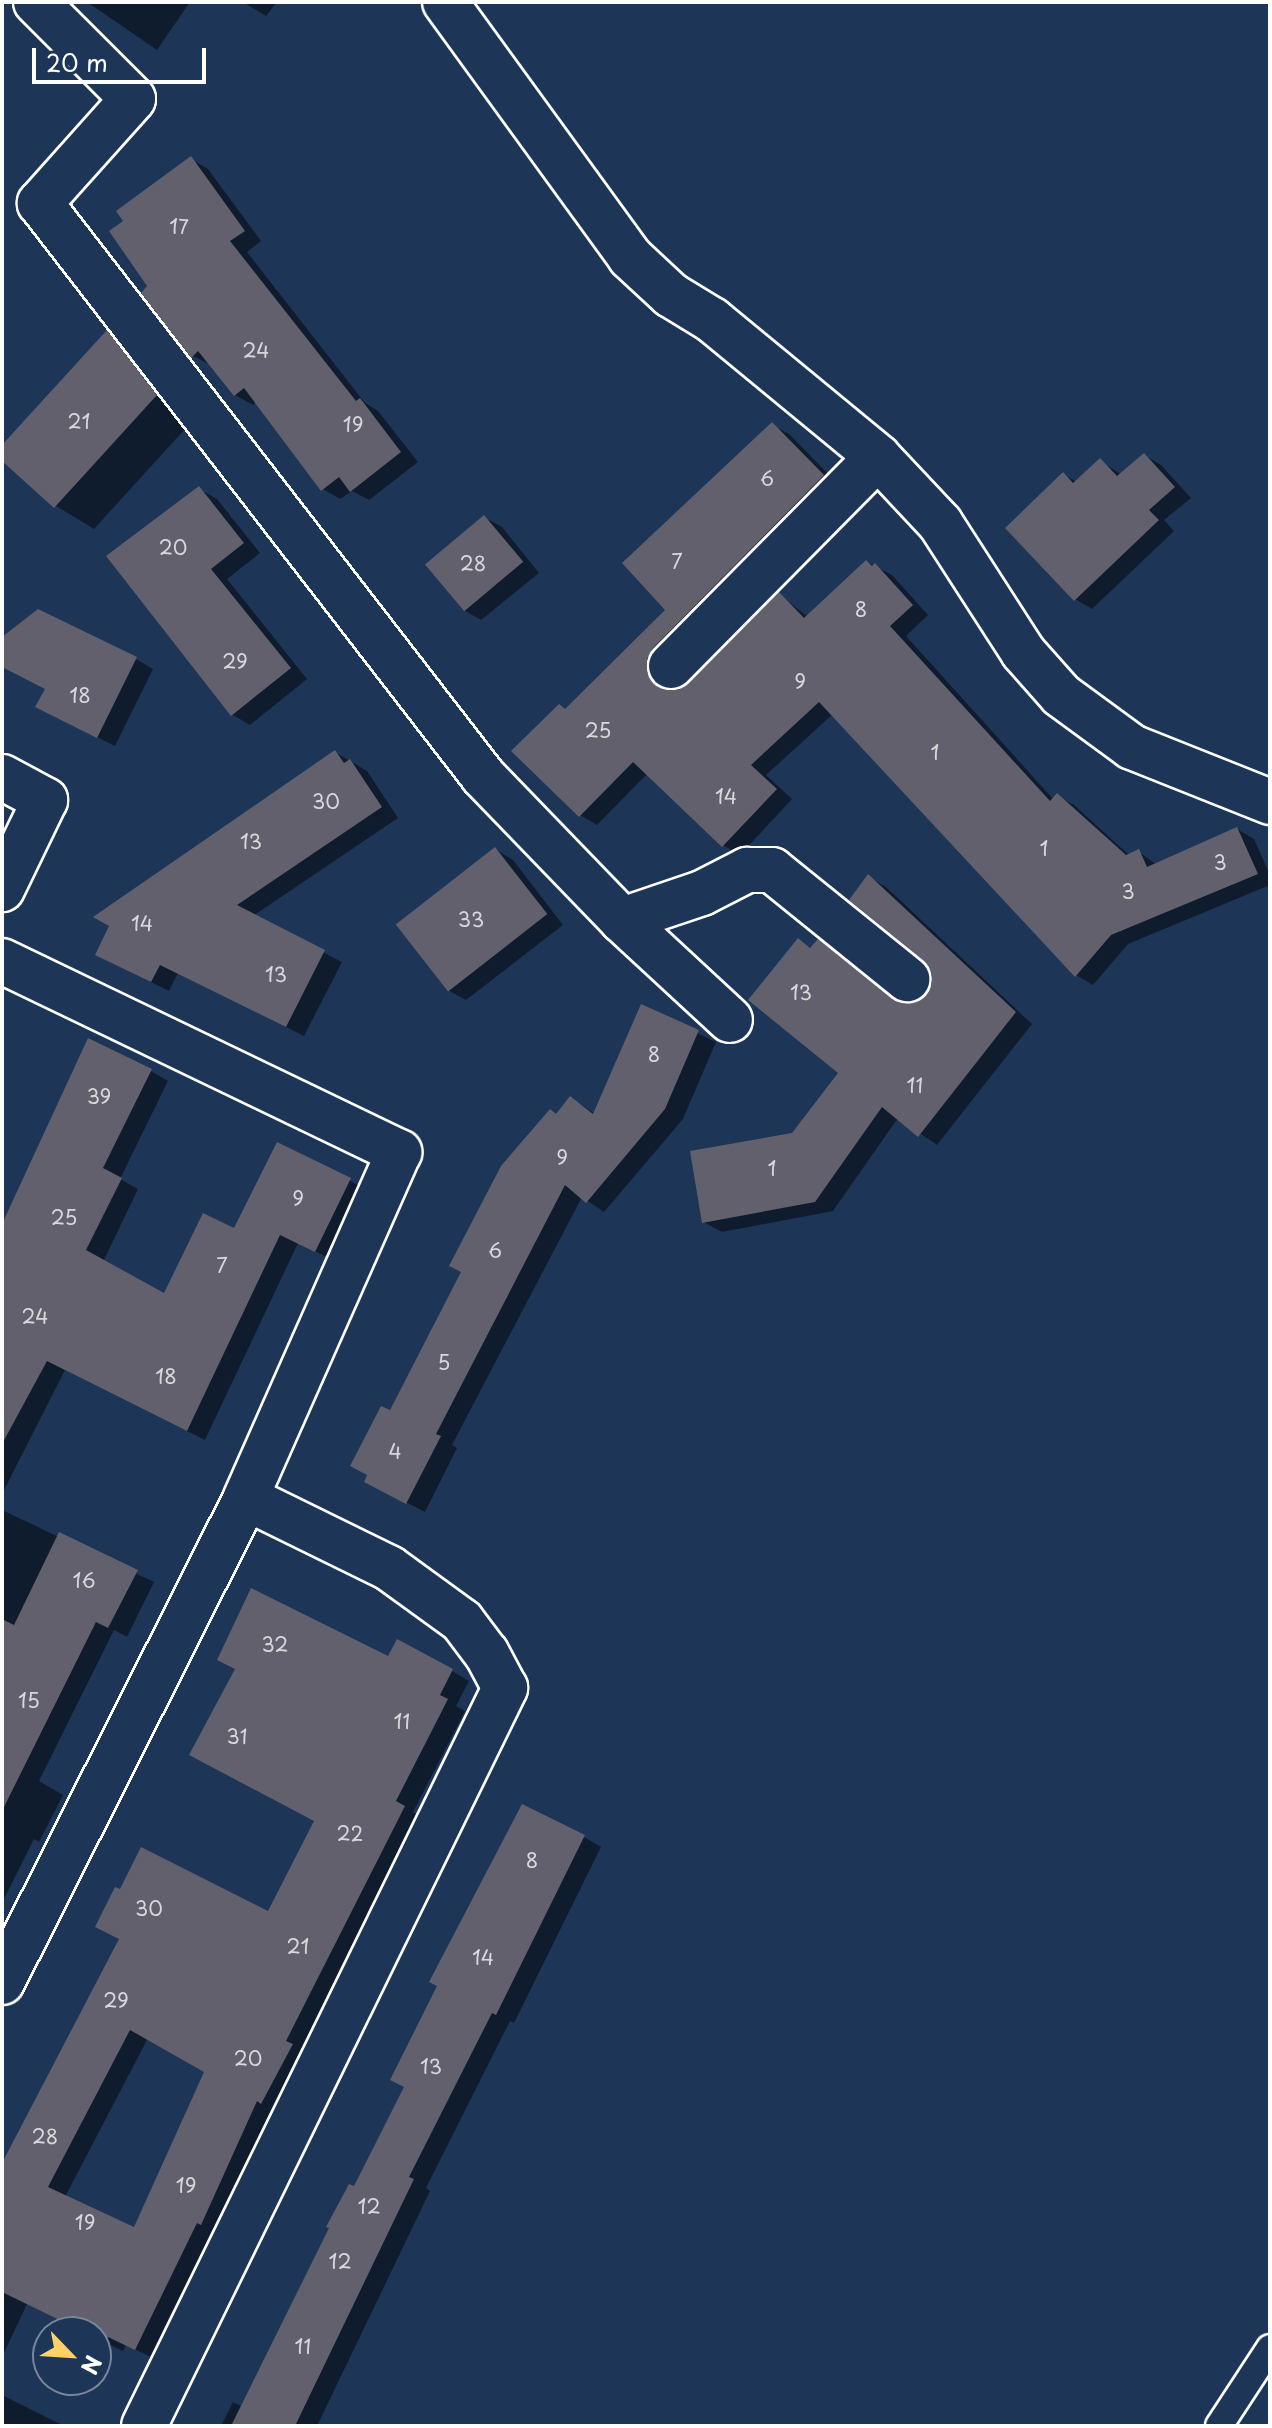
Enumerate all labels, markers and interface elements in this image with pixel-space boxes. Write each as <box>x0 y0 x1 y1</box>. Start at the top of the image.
scale bar <box>36 32 210 82</box>
text: 20 m <box>46 44 108 80</box>
house number: 17 <box>169 214 189 238</box>
house number: 24 <box>243 338 269 362</box>
house number: 21 <box>67 409 91 433</box>
house number: 19 <box>343 412 363 436</box>
house number: 6 <box>760 466 774 490</box>
house number: 20 <box>159 535 187 559</box>
house number: 7 <box>671 549 683 573</box>
house number: 28 <box>460 551 486 575</box>
house number: 8 <box>855 597 867 621</box>
house number: 29 <box>222 649 248 673</box>
house number: 9 <box>794 669 806 693</box>
house number: 18 <box>69 683 91 707</box>
house number: 25 <box>585 718 611 742</box>
house number: 1 <box>931 740 939 764</box>
house number: 14 <box>715 784 737 808</box>
house number: 30 <box>312 789 340 813</box>
house number: 13 <box>240 829 262 853</box>
house number: 1 <box>1040 836 1048 860</box>
house number: 3 <box>1213 850 1227 874</box>
house number: 3 <box>1121 879 1135 903</box>
house number: 33 <box>458 907 484 931</box>
house number: 14 <box>131 911 153 935</box>
house number: 13 <box>265 962 287 986</box>
house number: 13 <box>790 980 812 1004</box>
house number: 8 <box>648 1042 660 1066</box>
house number: 11 <box>907 1073 923 1097</box>
house number: 39 <box>87 1084 111 1108</box>
house number: 9 <box>556 1145 568 1169</box>
house number: 1 <box>768 1156 776 1180</box>
house number: 9 <box>292 1186 304 1210</box>
house number: 25 <box>51 1205 77 1229</box>
house number: 6 <box>488 1238 502 1262</box>
house number: 7 <box>216 1253 228 1277</box>
house number: 24 <box>22 1304 48 1328</box>
house number: 5 <box>438 1350 450 1374</box>
house number: 18 <box>155 1364 177 1388</box>
house number: 4 <box>388 1439 402 1463</box>
house number: 16 <box>73 1568 95 1592</box>
house number: 32 <box>262 1632 288 1656</box>
house number: 15 <box>18 1688 40 1712</box>
house number: 11 <box>394 1709 410 1733</box>
house number: 31 <box>227 1724 247 1748</box>
house number: 22 <box>337 1821 363 1845</box>
house number: 8 <box>526 1848 538 1872</box>
house number: 30 <box>135 1896 163 1920</box>
house number: 21 <box>286 1934 310 1958</box>
house number: 14 <box>472 1945 494 1969</box>
house number: 29 <box>103 1988 129 2012</box>
house number: 20 <box>234 2046 262 2070</box>
house number: 13 <box>420 2054 442 2078</box>
house number: 28 <box>32 2124 58 2148</box>
house number: 19 <box>176 2173 196 2197</box>
house number: 12 <box>357 2194 381 2218</box>
house number: 19 <box>75 2210 95 2234</box>
house number: 12 <box>328 2249 352 2273</box>
north arrow <box>32 2316 112 2396</box>
house number: 11 <box>295 2334 311 2358</box>
text: N <box>74 2351 111 2380</box>

